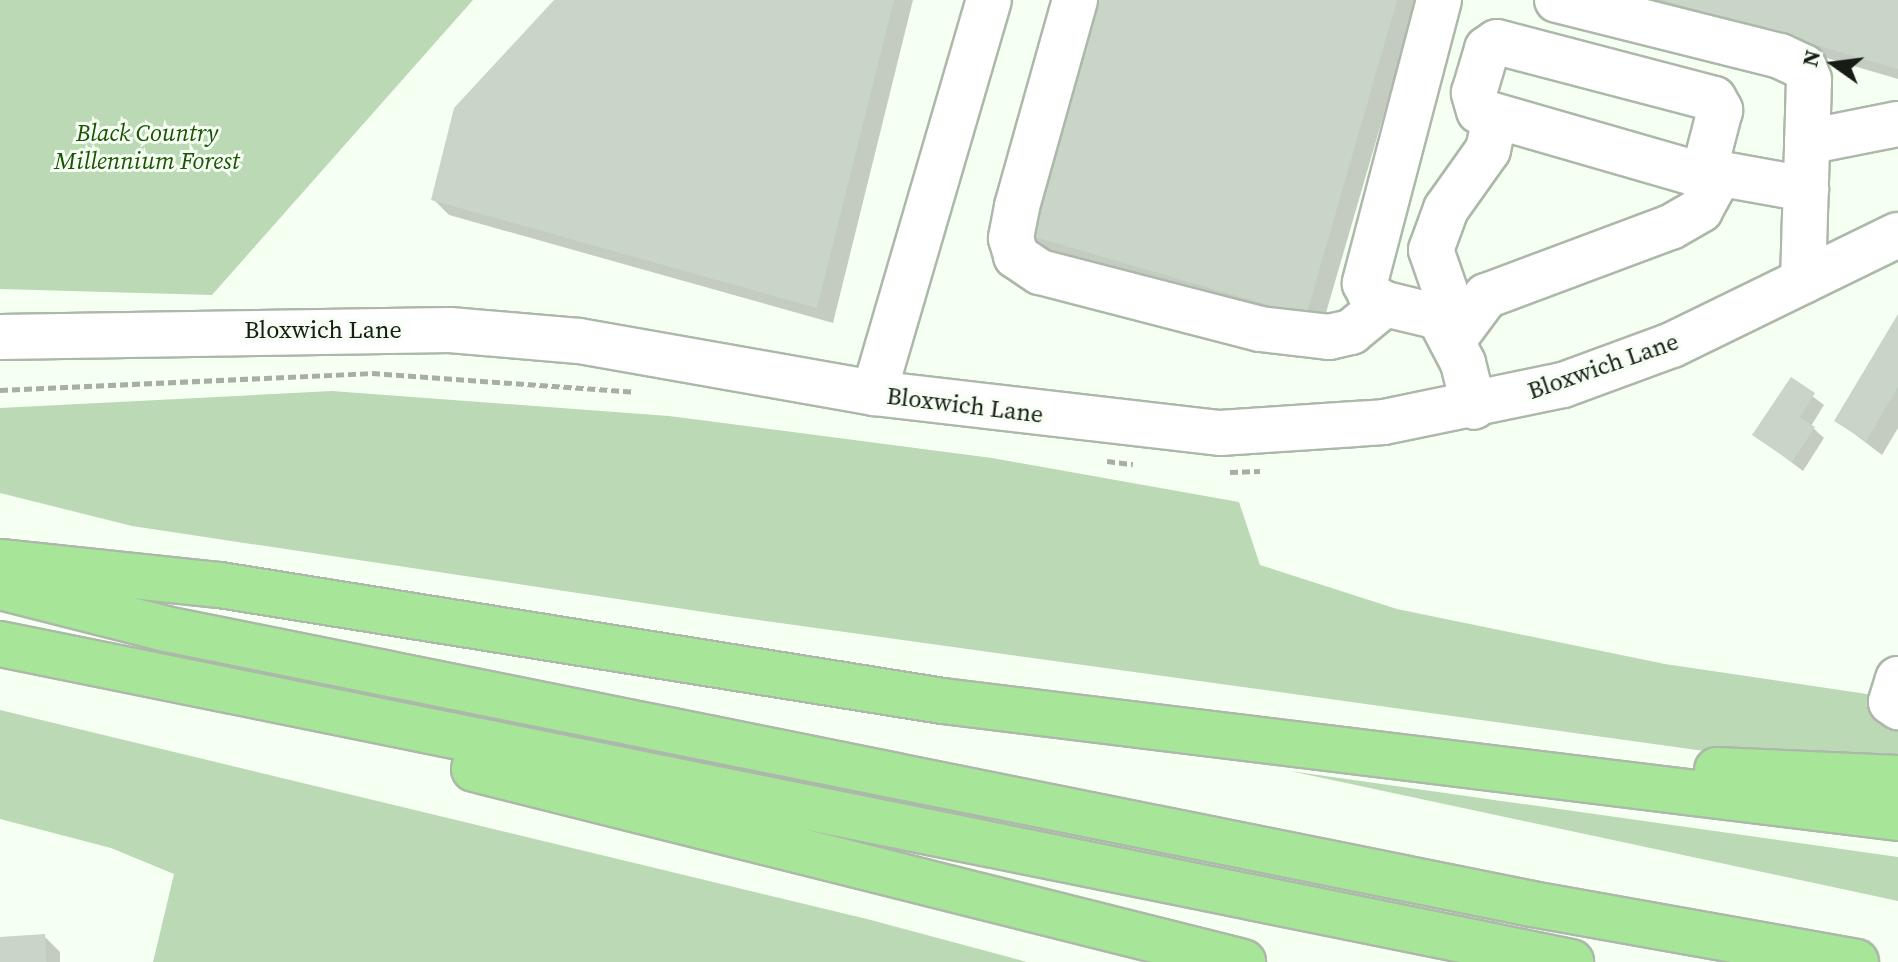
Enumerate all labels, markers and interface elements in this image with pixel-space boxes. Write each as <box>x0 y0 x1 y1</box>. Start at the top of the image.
north arrow <box>1794 24 1874 104</box>
text: N <box>1794 47 1827 70</box>
park label: Black Country Millennium Forest <box>54 119 240 175</box>
street label: Bloxwich Lane <box>244 316 402 344</box>
street label: Bloxwich Lane <box>1524 327 1682 405</box>
street label: Bloxwich Lane <box>885 381 1045 429</box>

